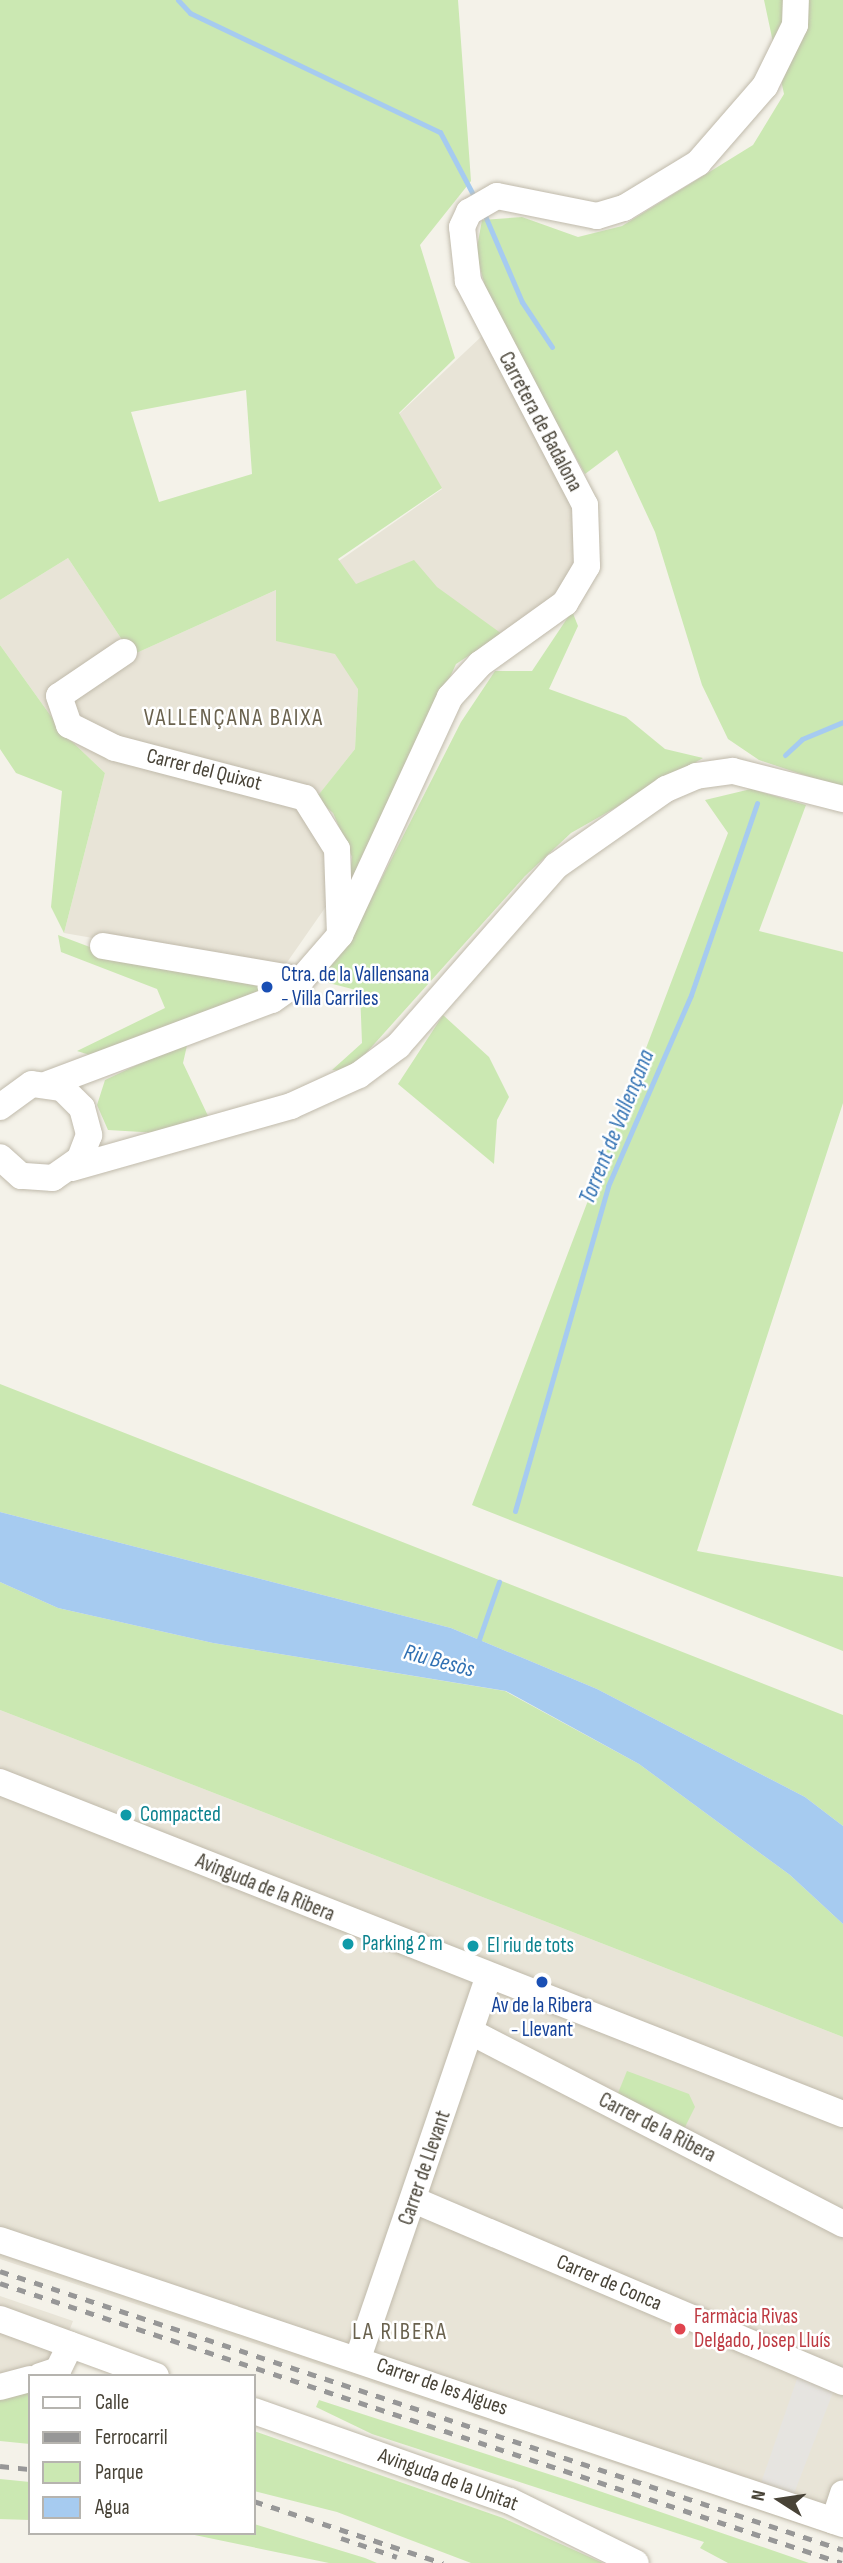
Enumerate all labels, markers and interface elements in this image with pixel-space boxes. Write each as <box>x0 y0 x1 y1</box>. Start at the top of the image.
street label: Carretera de Badalona <box>493 348 587 496</box>
district label: VALLENÇANA BAIXA <box>146 704 322 732</box>
street label: Carrer del Quixot <box>144 744 264 796</box>
place label: Ctra. de la Vallensana - Villa Carriles <box>281 962 429 1012</box>
marker: Ctra. de la Vallensana - Villa Carriles <box>259 979 275 995</box>
water label: Torrent de Vallençana <box>574 1046 660 1208</box>
water label: Riu Besòs <box>401 1638 477 1684</box>
place label: Compacted <box>140 1802 221 1828</box>
marker: Compacted <box>118 1807 134 1823</box>
street label: Avinguda de la Ribera <box>192 1849 338 1927</box>
place label: Parking 2 m <box>362 1931 443 1957</box>
place label: El riu de tots <box>487 1933 574 1959</box>
marker: Parking 2 m <box>340 1936 356 1952</box>
marker: El riu de tots <box>465 1938 481 1954</box>
marker: Av de la Ribera - Llevant <box>534 1974 550 1990</box>
place label: Av de la Ribera - Llevant <box>492 1993 592 2043</box>
street label: Carrer de la Ribera <box>594 2088 720 2168</box>
street label: Carrer de Llevant <box>394 2107 456 2229</box>
street label: Carrer de Conca <box>553 2250 665 2316</box>
place label: Farmàcia Rivas Delgado, Josep Lluís <box>694 2304 831 2354</box>
district label: LA RIBERA <box>353 2318 447 2346</box>
marker: Farmàcia Rivas Delgado, Josep Lluís <box>672 2321 688 2337</box>
street label: Carrer de les Aigues <box>373 2353 511 2421</box>
legend <box>28 2374 256 2535</box>
text: Calle <box>95 2390 129 2415</box>
text: Ferrocarril <box>95 2425 168 2450</box>
street label: Avinguda de la Unitat <box>375 2443 521 2517</box>
text: Parque <box>95 2460 143 2485</box>
north arrow <box>745 2465 815 2535</box>
text: N <box>747 2488 771 2503</box>
text: Agua <box>95 2495 130 2520</box>

